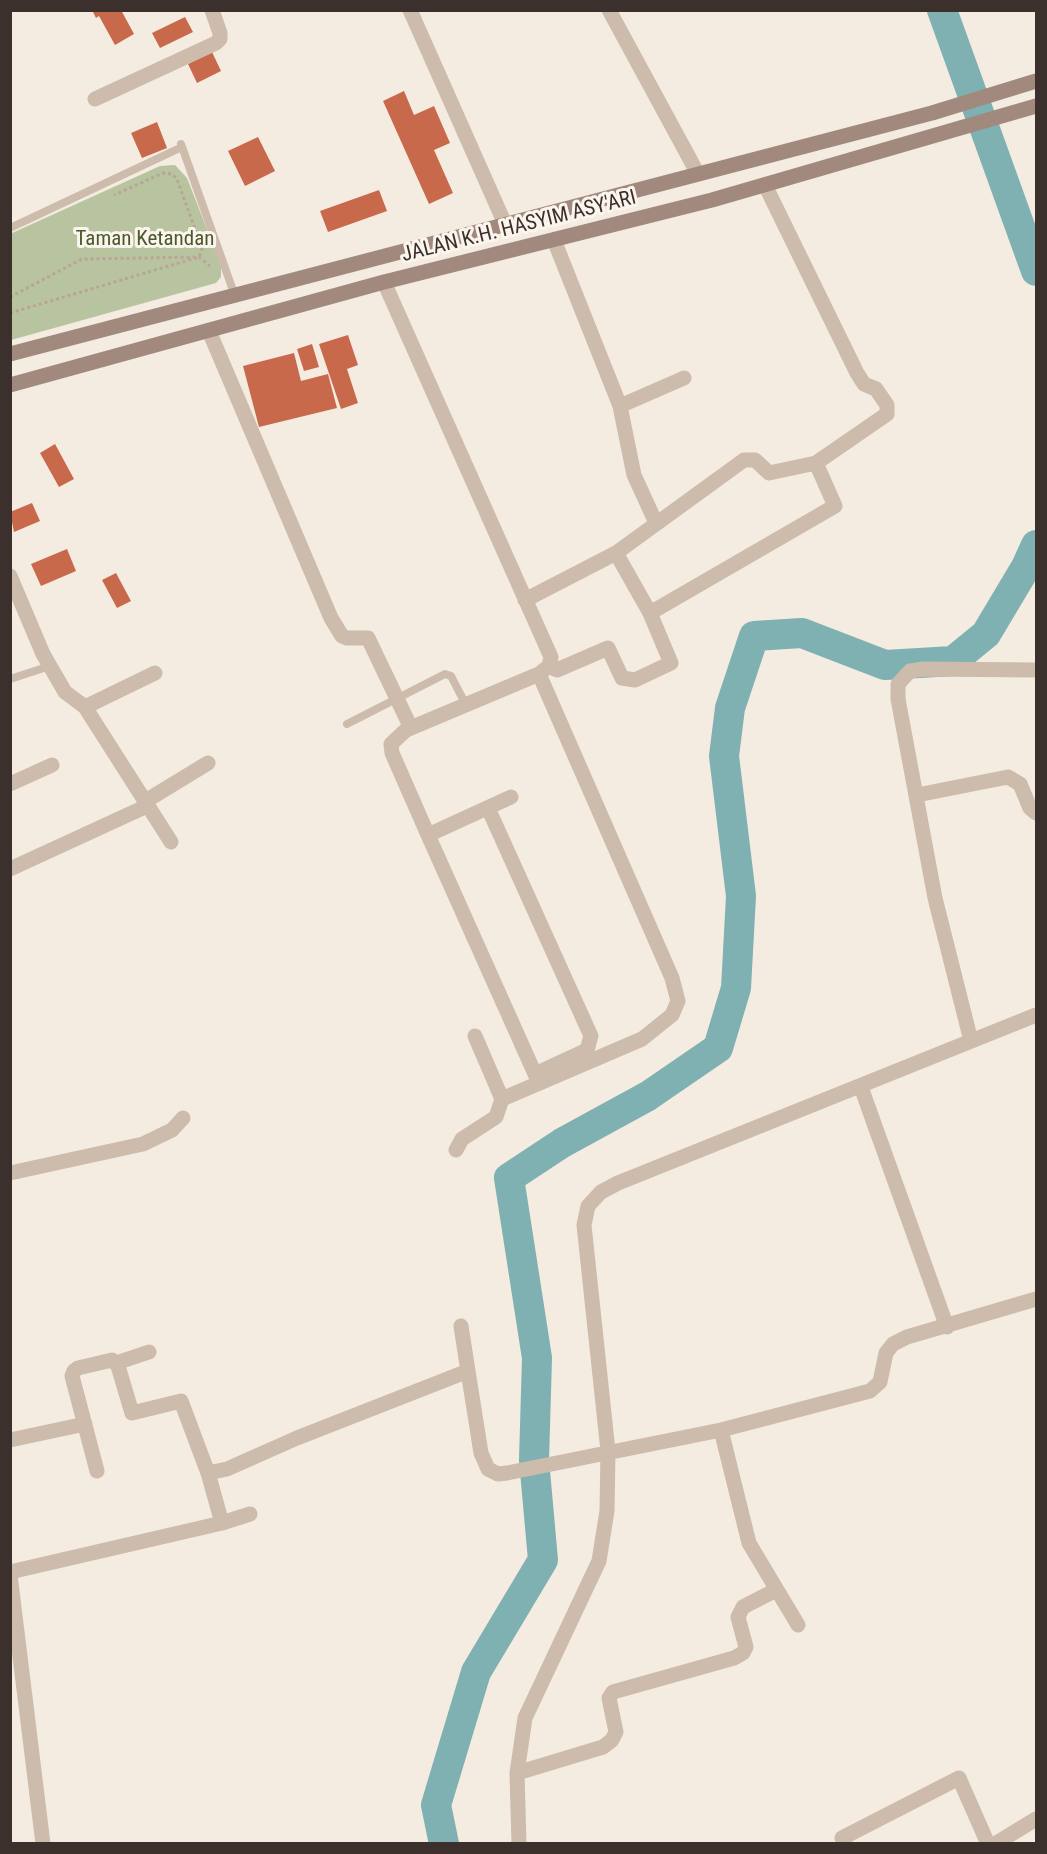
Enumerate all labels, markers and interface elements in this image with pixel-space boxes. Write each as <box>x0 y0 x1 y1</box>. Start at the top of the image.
street label: JALAN K.H. HASYIM ASY'ARI <box>399 186 639 268</box>
park label: Taman Ketandan <box>76 227 214 253</box>

